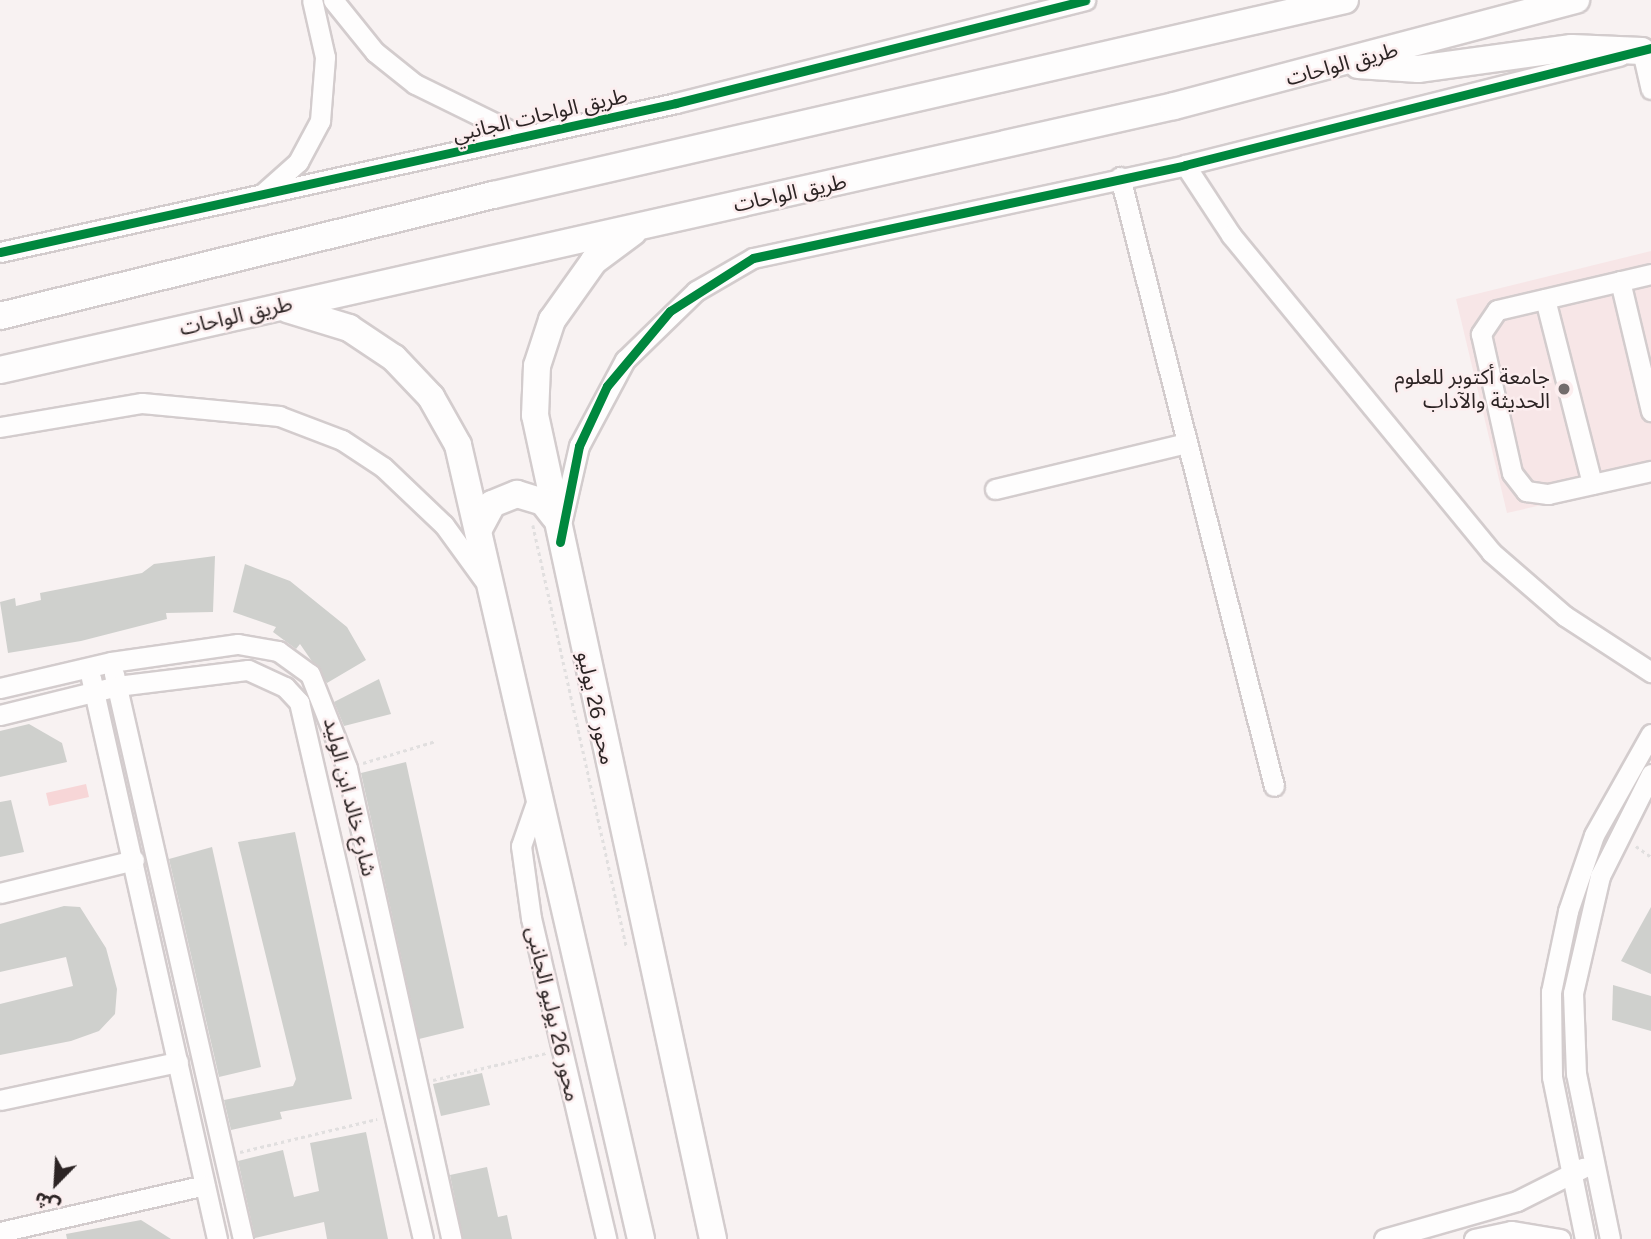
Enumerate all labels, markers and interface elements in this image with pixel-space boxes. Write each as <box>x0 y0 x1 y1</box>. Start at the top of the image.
street label: طريق الواحات <box>1283 37 1401 91</box>
street label: طريق الواحات الجانبي <box>450 83 630 147</box>
street label: طريق الواحات <box>731 169 849 217</box>
street label: طريق الواحات <box>177 291 295 341</box>
place label: جامعة أكتوبر للعلوم الحديثة والآداب <box>1395 364 1550 414</box>
marker: جامعة أكتوبر للعلوم الحديثة والآداب <box>1556 381 1572 397</box>
street label: محور 26 يوليو <box>572 649 620 767</box>
street label: شارع خالد ابن الوليد <box>318 715 382 879</box>
street label: محور 26 يوليو الجانبى <box>521 924 585 1104</box>
north arrow <box>21 1148 91 1218</box>
text: ش <box>31 1187 64 1218</box>

